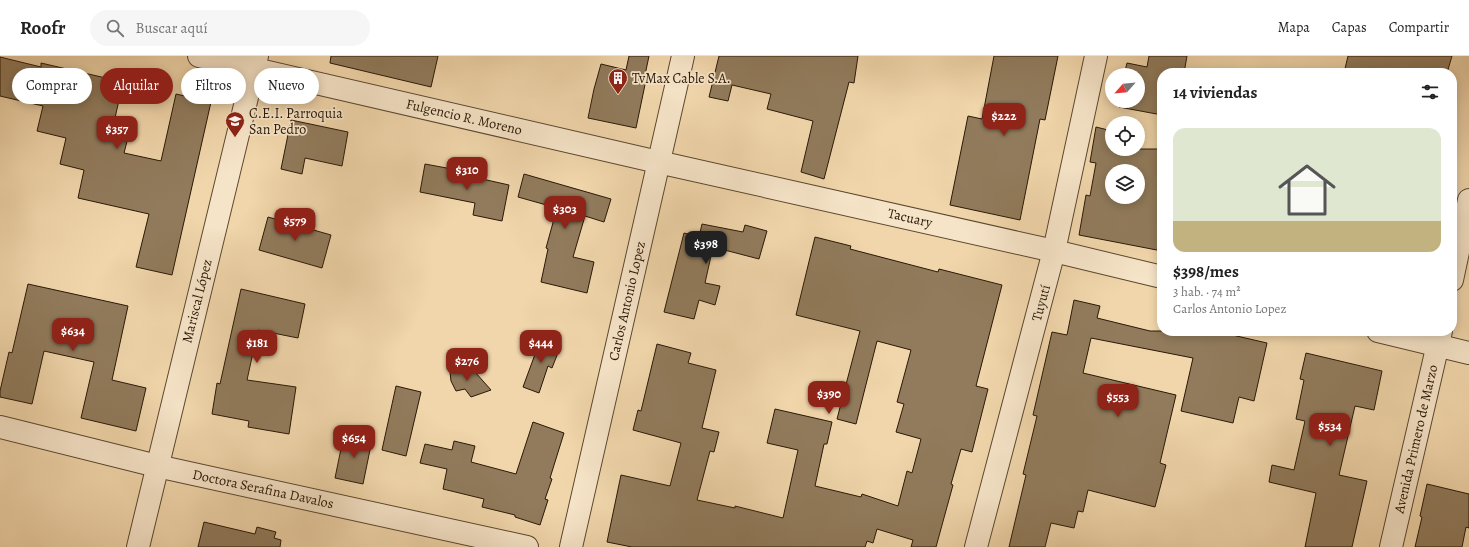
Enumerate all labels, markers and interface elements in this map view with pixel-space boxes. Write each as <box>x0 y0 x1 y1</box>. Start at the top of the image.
search box <box>90 10 370 46</box>
text: Roofr <box>20 15 66 41</box>
icon: search <box>104 17 126 39</box>
text: Buscar aquí <box>136 18 208 38</box>
text: Mapa <box>1278 18 1310 37</box>
text: Capas <box>1332 18 1367 37</box>
text: Compartir <box>1389 18 1449 37</box>
building icon: TvMax Cable S.A. <box>607 67 629 95</box>
chip: Comprar <box>12 68 92 104</box>
chip: Alquilar <box>100 68 173 104</box>
chip: Filtros <box>181 68 246 104</box>
chip: Nuevo <box>254 68 319 104</box>
north arrow <box>1105 68 1145 108</box>
map controls <box>1105 68 1145 204</box>
place label: TvMax Cable S.A. <box>632 69 731 88</box>
text: 14 viviendas <box>1173 81 1258 104</box>
icon: filters <box>1419 81 1441 103</box>
street label: Fulgencio R. Moreno <box>404 94 524 140</box>
pin: $222 <box>980 103 1028 137</box>
place label: C.E.I. Parroquia San Pedro <box>249 104 343 139</box>
text: $222 <box>992 107 1016 124</box>
school or university icon: C.E.I. Parroquia San Pedro <box>224 110 246 138</box>
pin: $357 <box>93 116 141 150</box>
button: locate <box>1105 116 1145 156</box>
text: $357 <box>106 120 128 137</box>
icon: home <box>1271 154 1343 226</box>
pin: $310 <box>443 157 491 191</box>
text: $310 <box>456 161 478 178</box>
button: layers <box>1105 164 1145 204</box>
pin: $303 <box>541 196 589 230</box>
text: $303 <box>553 200 577 217</box>
street label: Tacuary <box>886 204 935 233</box>
pin: $579 <box>271 208 319 242</box>
text: $579 <box>283 212 307 229</box>
pin: $398 <box>682 231 730 265</box>
text: $398 <box>694 235 718 252</box>
street label: Carlos Antonio Lopez <box>604 239 650 363</box>
street label: Mariscal López <box>177 257 217 345</box>
text: $398/mes <box>1173 260 1239 283</box>
street label: Tuyutí <box>1027 283 1055 323</box>
text: 3 hab. · 74 m² <box>1173 283 1241 300</box>
text: Carlos Antonio Lopez <box>1173 300 1286 317</box>
pin: $634 <box>49 318 97 352</box>
text: $634 <box>61 322 85 339</box>
pin: $181 <box>233 330 281 364</box>
pin: $444 <box>517 330 565 364</box>
text: $181 <box>246 334 268 351</box>
text: $444 <box>529 334 553 351</box>
pin: $276 <box>443 348 491 382</box>
text: $276 <box>455 352 479 369</box>
street label: Avenida Primero de Marzo <box>1389 363 1442 516</box>
pin: $390 <box>805 381 853 415</box>
pin: $553 <box>1094 384 1142 418</box>
text: $390 <box>817 385 841 402</box>
text: $553 <box>1107 388 1129 405</box>
pin: $534 <box>1306 413 1354 447</box>
text: $534 <box>1318 417 1342 434</box>
pin: $654 <box>330 425 378 459</box>
text: $654 <box>342 429 366 446</box>
street label: Doctora Serafina Davalos <box>191 465 335 513</box>

